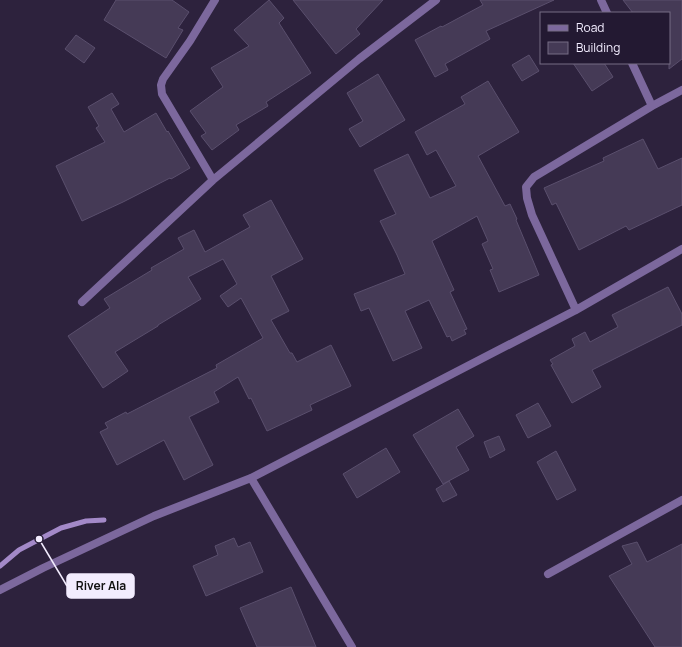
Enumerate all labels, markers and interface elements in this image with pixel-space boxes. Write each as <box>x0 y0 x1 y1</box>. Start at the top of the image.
legend <box>540 12 670 64</box>
text: Road <box>576 19 604 36</box>
text: Building <box>576 39 620 56</box>
callout: River Ala <box>67 574 134 598</box>
text: River Ala <box>76 577 126 594</box>

